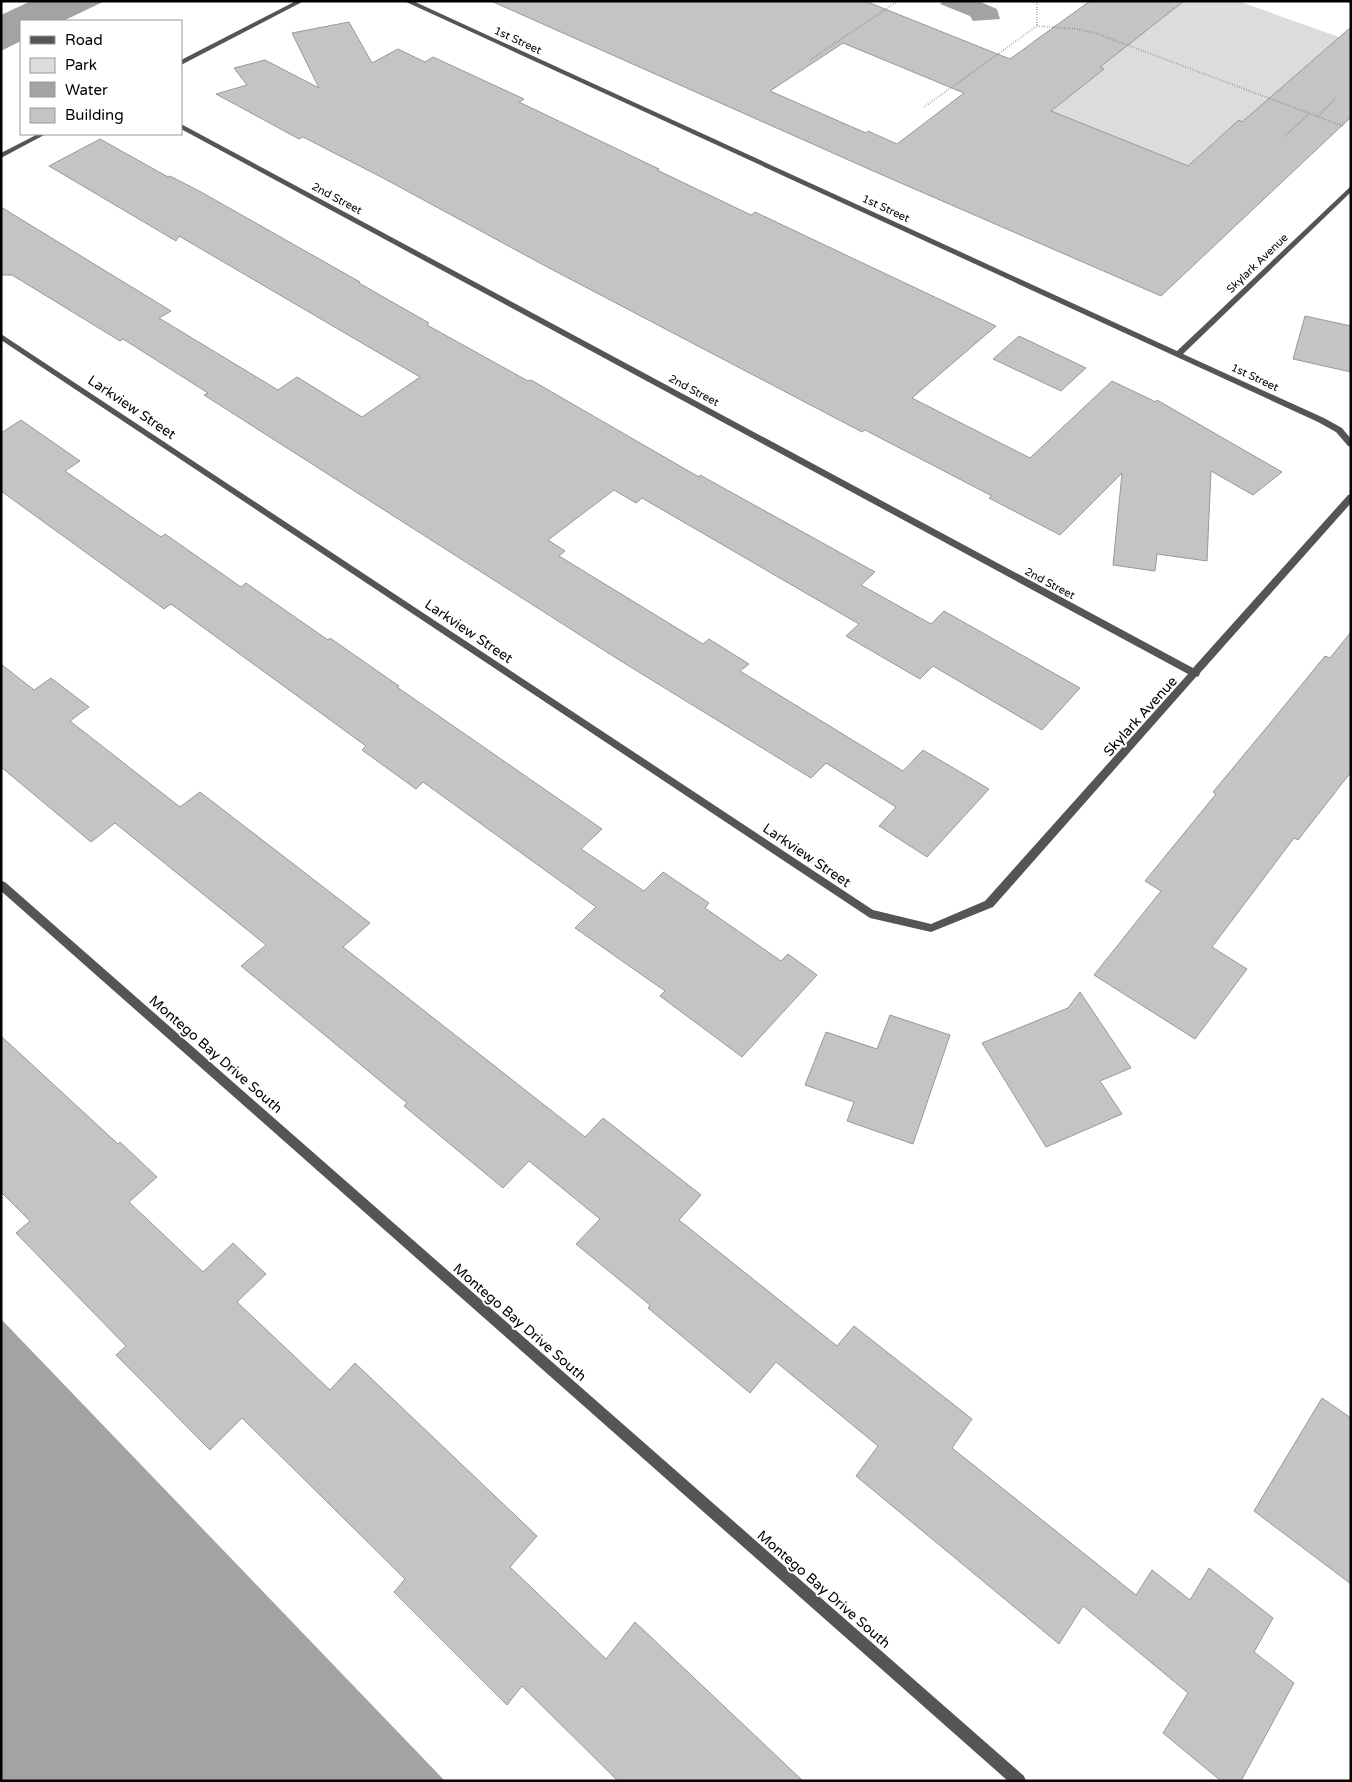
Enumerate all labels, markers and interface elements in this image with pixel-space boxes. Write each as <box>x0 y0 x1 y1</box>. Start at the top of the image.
legend <box>20 20 182 135</box>
street label: 1st Street <box>492 24 543 57</box>
text: Road <box>65 31 103 49</box>
text: Park <box>65 56 97 74</box>
text: Water <box>65 81 108 99</box>
text: Building <box>65 106 124 124</box>
street label: 2nd Street <box>309 180 364 217</box>
street label: 1st Street <box>860 192 911 225</box>
street label: Skylark Avenue <box>1224 231 1291 296</box>
street label: 1st Street <box>1229 361 1280 394</box>
street label: Larkview Street <box>85 372 179 443</box>
street label: 2nd Street <box>666 372 721 409</box>
street label: 2nd Street <box>1022 565 1077 602</box>
street label: Larkview Street <box>422 596 516 667</box>
street label: Skylark Avenue <box>1100 673 1181 760</box>
street label: Larkview Street <box>760 820 854 891</box>
street label: Montego Bay Drive South <box>146 992 286 1117</box>
street label: Montego Bay Drive South <box>450 1260 590 1385</box>
street label: Montego Bay Drive South <box>754 1527 894 1652</box>

